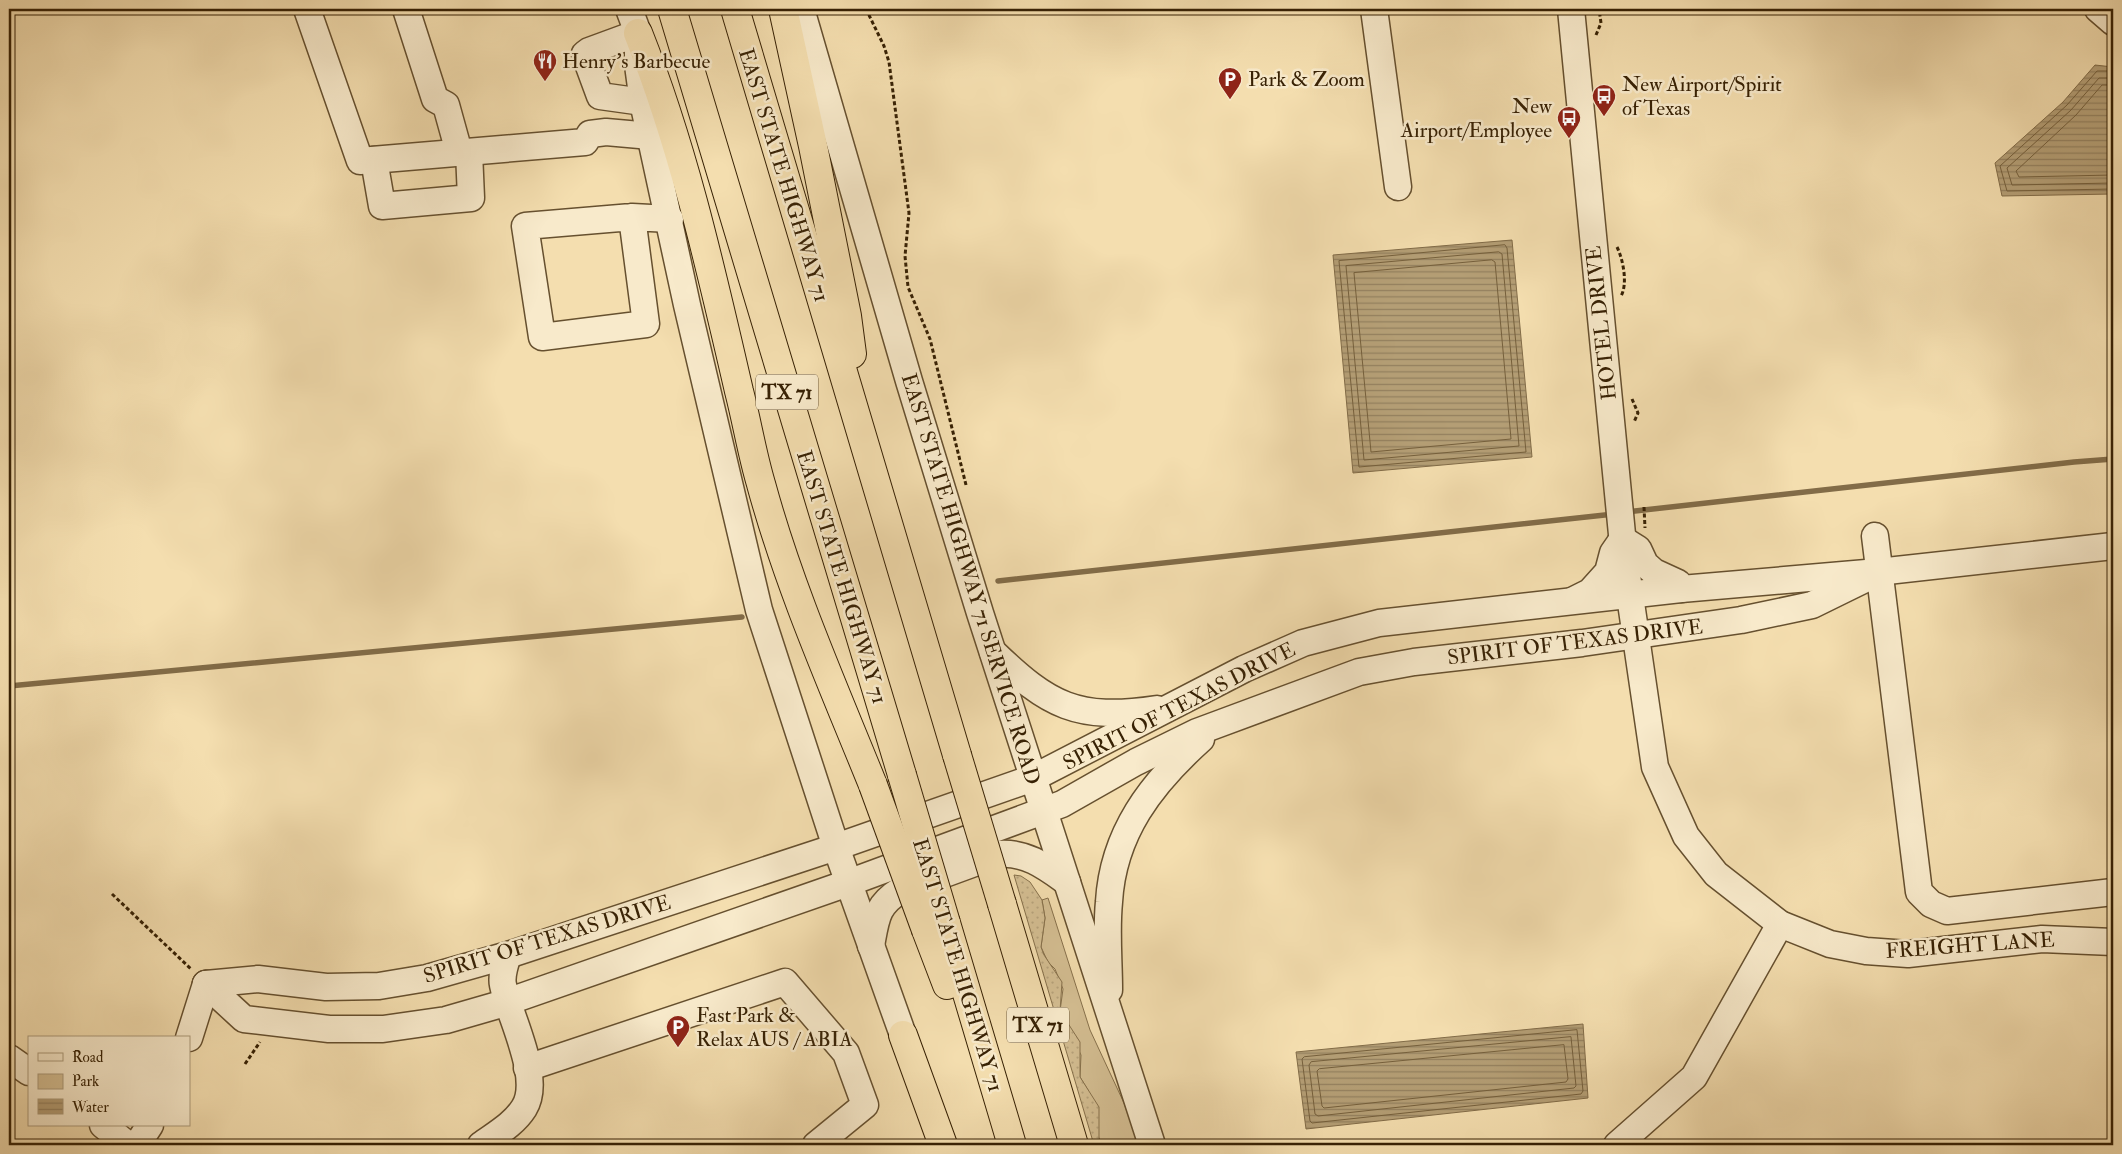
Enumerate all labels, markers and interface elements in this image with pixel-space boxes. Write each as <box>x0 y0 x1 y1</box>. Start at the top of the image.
street label: EAST STATE HIGHWAY 71 <box>732 45 835 305</box>
restaurant icon: Henry's Barbecue <box>532 48 558 82</box>
place label: Henry's Barbecue <box>562 48 710 75</box>
parking icon: Park & Zoom <box>1217 66 1243 100</box>
place label: Park & Zoom <box>1248 66 1365 93</box>
place label: New Airport/Spirit of Texas <box>1622 71 1782 122</box>
bus stop icon: New Airport/Spirit of Texas <box>1591 83 1617 117</box>
place label: New Airport/Employee <box>1400 93 1553 144</box>
bus stop icon: New Airport/Employee <box>1556 105 1582 139</box>
street label: HOTEL DRIVE <box>1580 245 1623 401</box>
street label: EAST STATE HIGHWAY 71 SERVICE ROAD <box>895 370 1046 788</box>
road number: TX 71 <box>756 374 818 410</box>
street label: EAST STATE HIGHWAY 71 <box>790 447 893 707</box>
street label: SPIRIT OF TEXAS DRIVE <box>1446 613 1704 672</box>
street label: SPIRIT OF TEXAS DRIVE <box>1059 636 1300 777</box>
street label: EAST STATE HIGHWAY 71 <box>906 835 1009 1095</box>
street label: SPIRIT OF TEXAS DRIVE <box>420 889 674 990</box>
street label: FREIGHT LANE <box>1885 926 2055 965</box>
place label: Fast Park & Relax AUS / ABIA <box>696 1002 853 1053</box>
road number: TX 71 <box>1007 1008 1069 1042</box>
parking icon: Fast Park & Relax AUS / ABIA <box>665 1014 691 1048</box>
legend <box>28 1036 190 1126</box>
text: Road <box>72 1048 104 1067</box>
text: Park <box>72 1072 99 1091</box>
text: Water <box>71 1098 109 1117</box>

